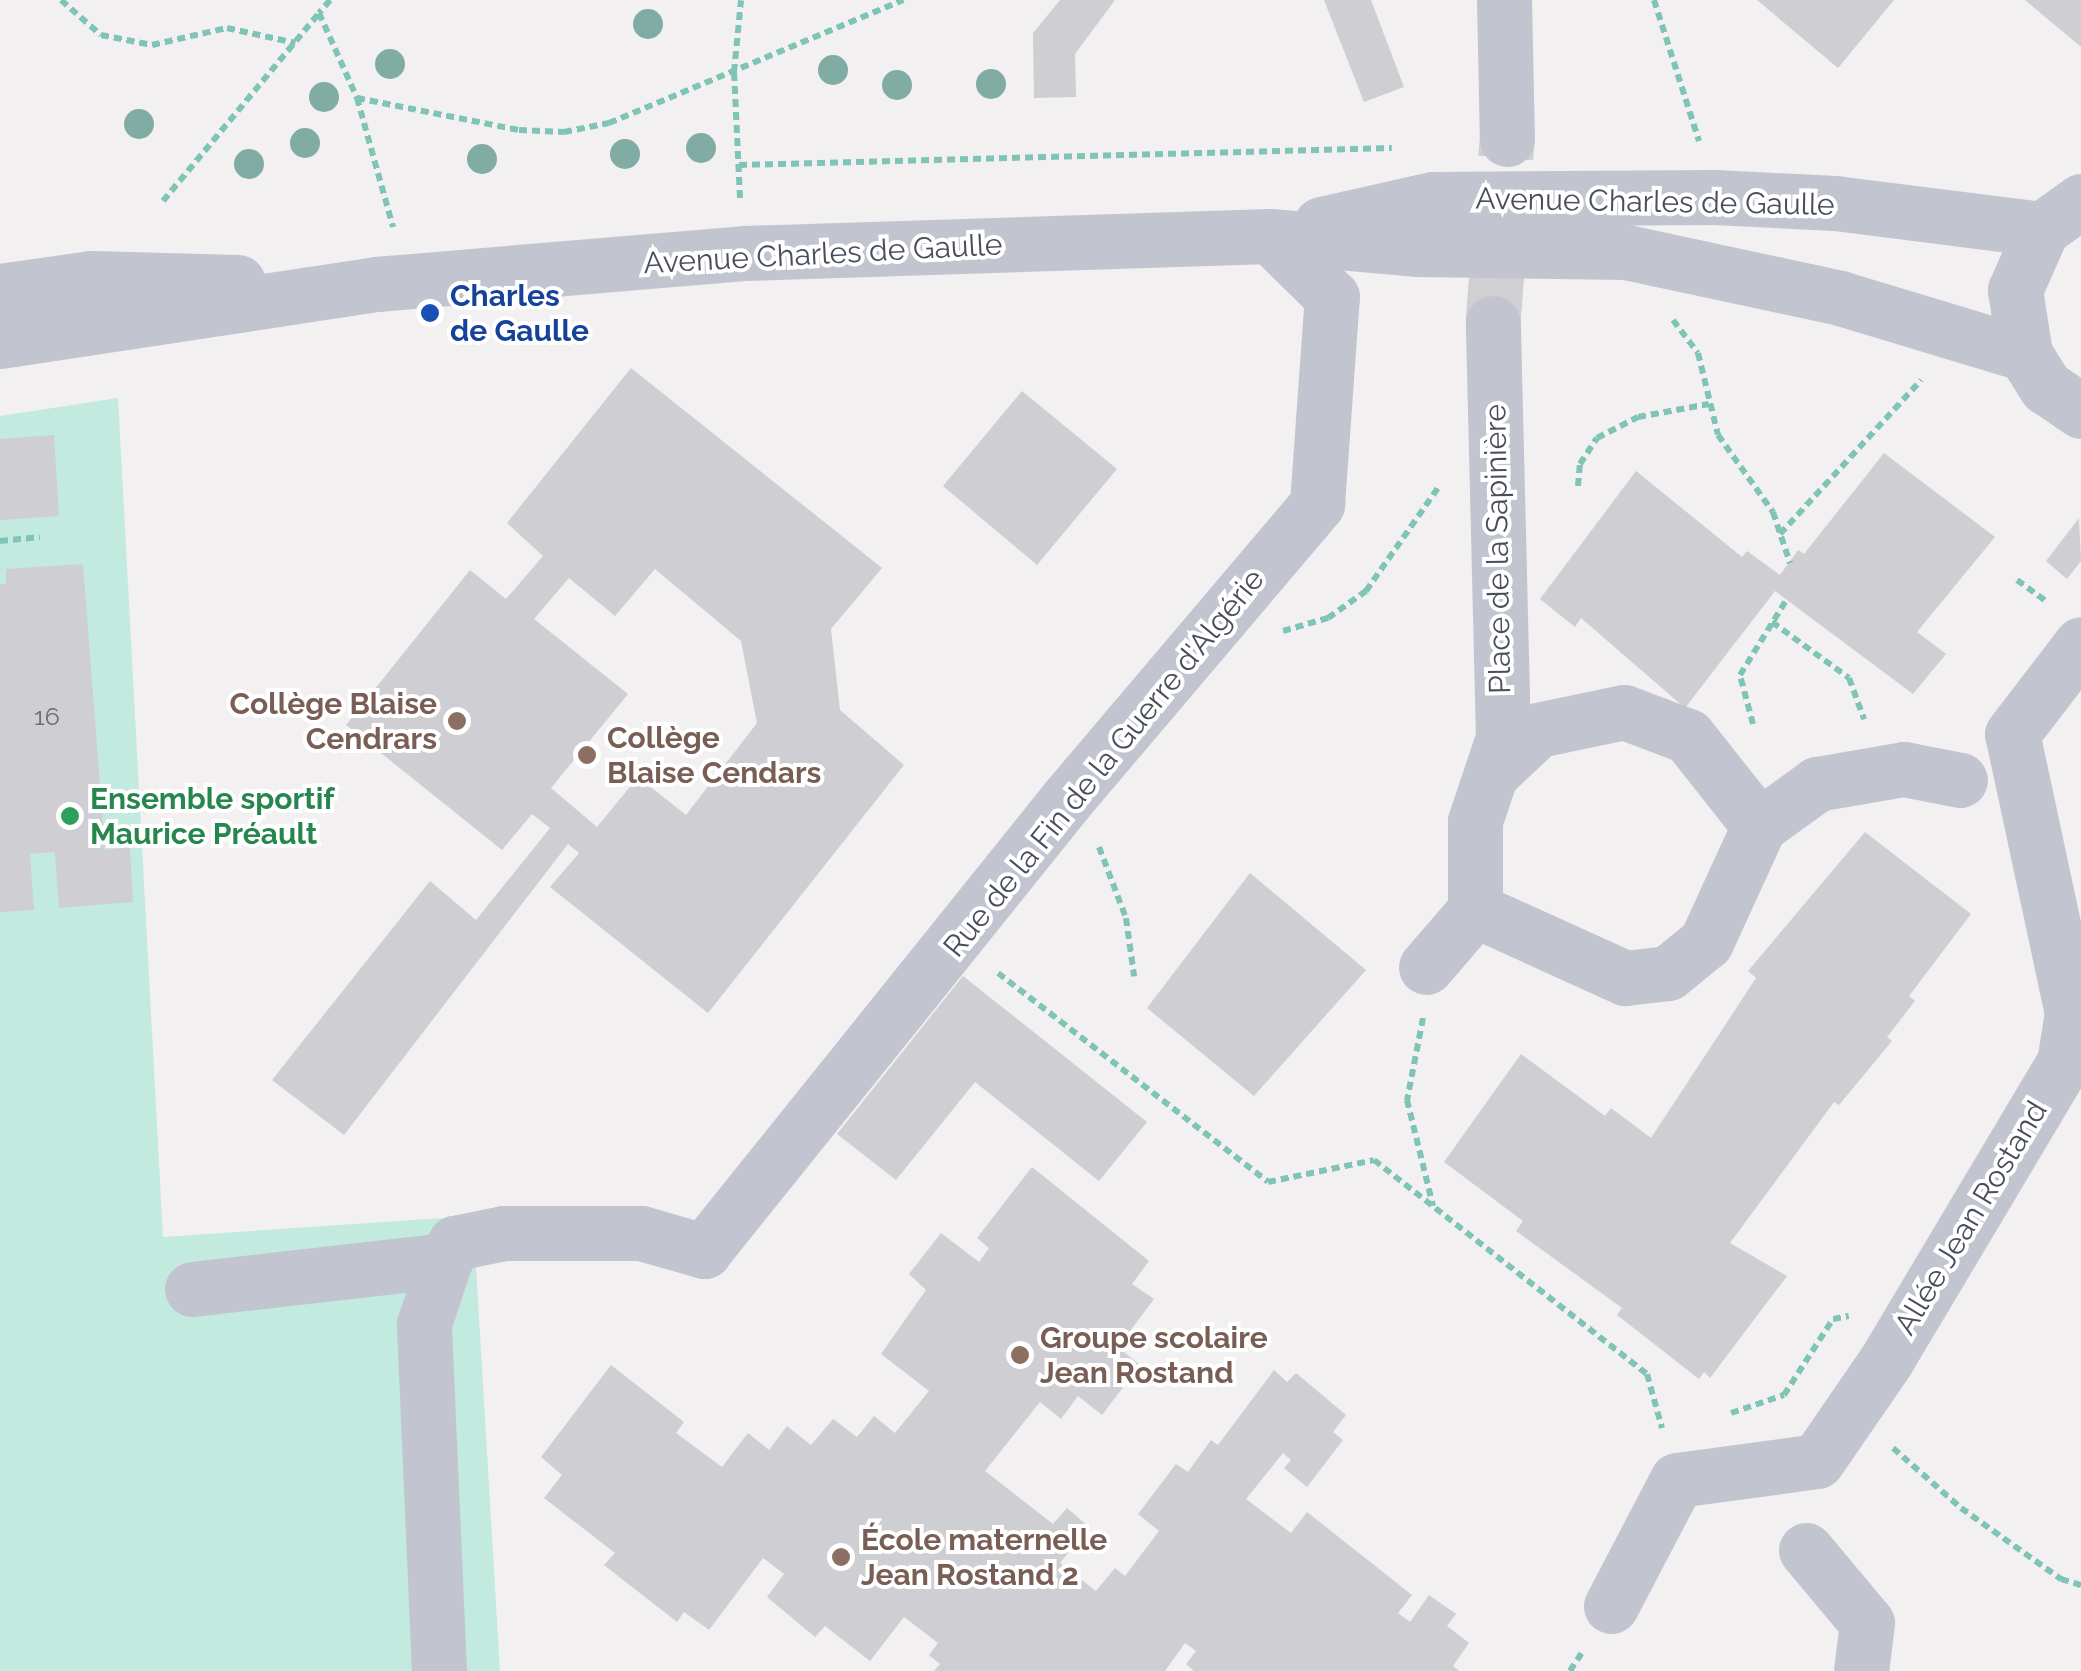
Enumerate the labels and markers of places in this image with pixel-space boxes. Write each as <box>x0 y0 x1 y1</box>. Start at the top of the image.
place label: Charles de Gaulle <box>450 278 589 348</box>
marker: Charles de Gaulle <box>419 302 441 324</box>
place label: Collège Blaise Cendrars <box>230 686 437 756</box>
marker: Collège Blaise Cendrars <box>446 710 468 732</box>
place label: Collège Blaise Cendars <box>607 720 821 790</box>
marker: Collège Blaise Cendars <box>576 744 598 766</box>
place label: Ensemble sportif Maurice Préault <box>90 781 334 852</box>
marker: Ensemble sportif Maurice Préault <box>59 805 81 827</box>
place label: Groupe scolaire Jean Rostand <box>1040 1320 1268 1390</box>
marker: Groupe scolaire Jean Rostand <box>1009 1344 1031 1366</box>
place label: École maternelle Jean Rostand 2 <box>861 1522 1107 1592</box>
marker: École maternelle Jean Rostand 2 <box>830 1546 852 1568</box>

